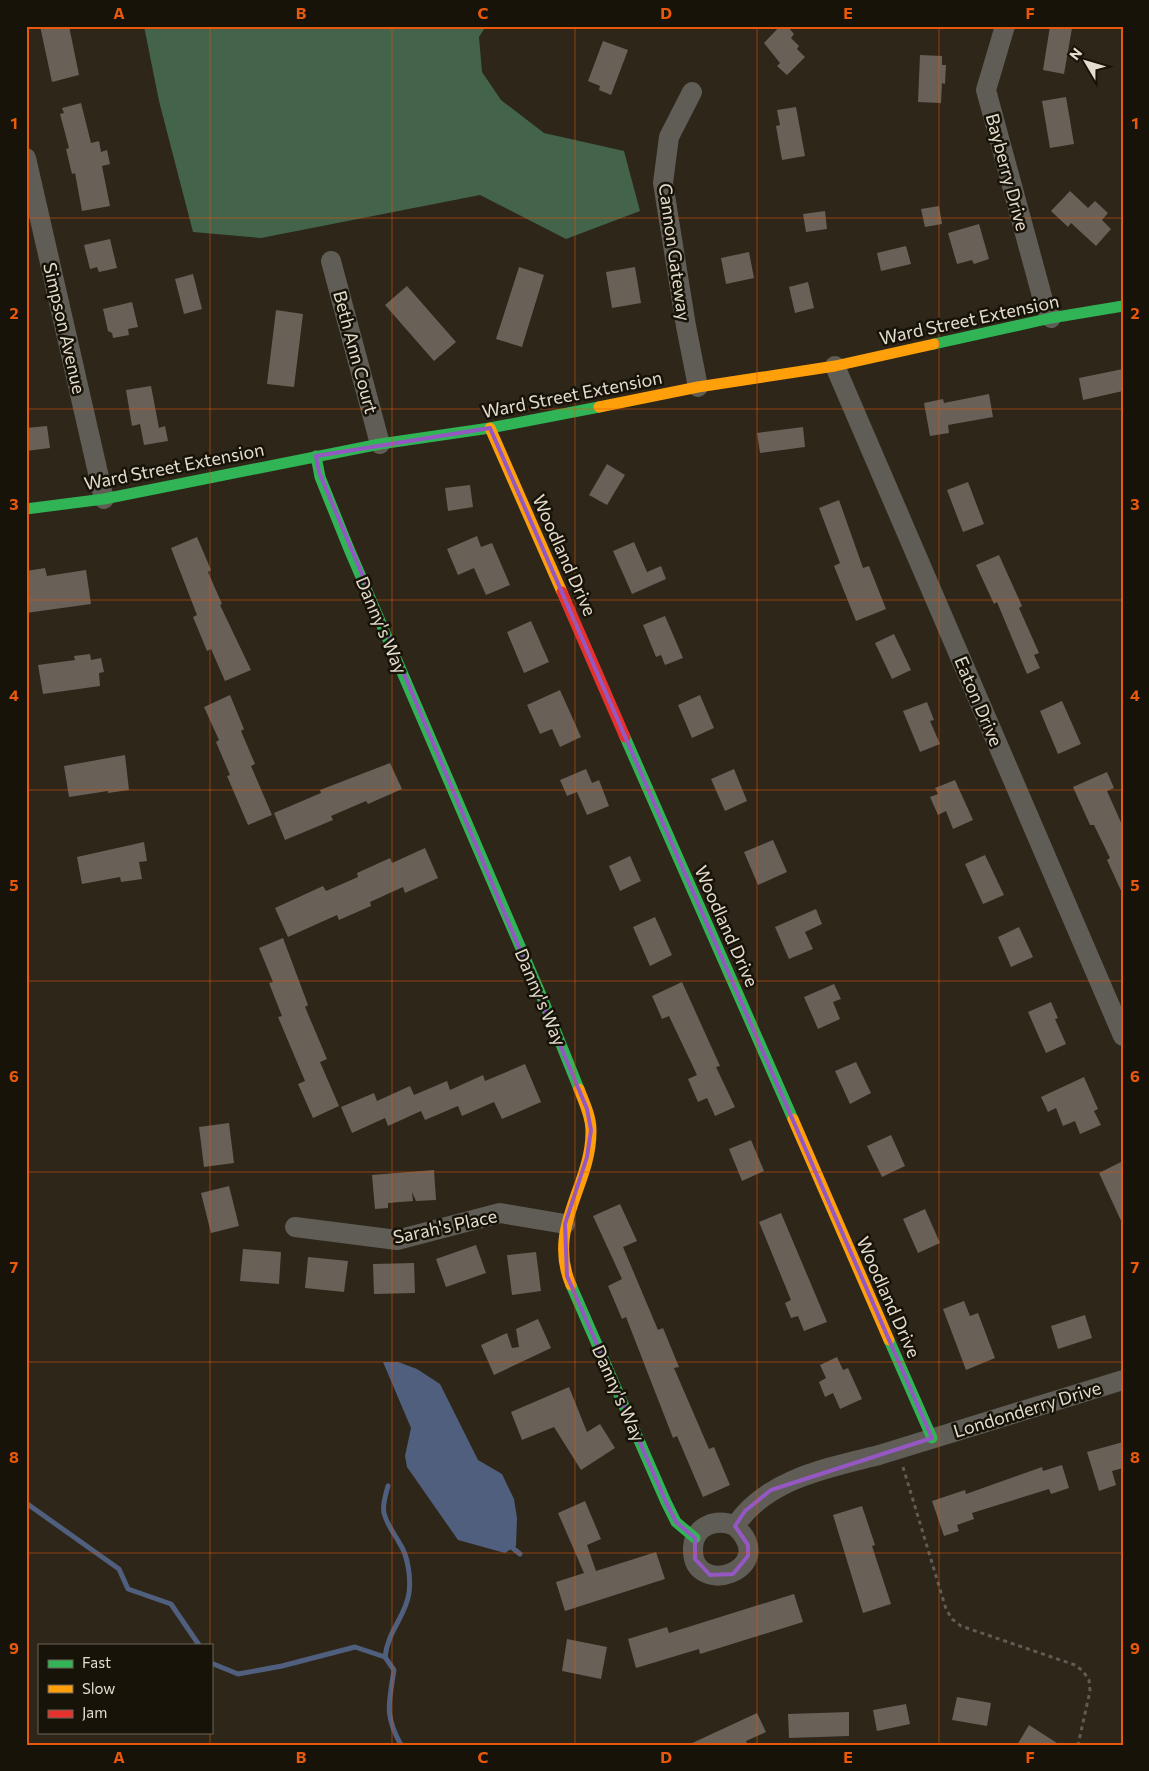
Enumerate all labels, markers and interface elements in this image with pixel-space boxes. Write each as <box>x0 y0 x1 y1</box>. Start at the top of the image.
text: A <box>113 3 125 22</box>
text: B <box>296 3 307 22</box>
text: C <box>478 3 489 22</box>
text: D <box>660 3 672 22</box>
text: E <box>843 3 853 22</box>
text: F <box>1025 3 1035 22</box>
north arrow <box>1062 38 1112 88</box>
text: N <box>1065 44 1085 63</box>
street label: Bayberry Drive <box>982 111 1034 233</box>
text: 1 <box>10 113 18 132</box>
text: 1 <box>1131 113 1139 132</box>
street label: Cannon Gateway <box>654 182 696 322</box>
street label: Simpson Avenue <box>39 260 91 396</box>
street label: Beth Ann Court <box>329 288 383 416</box>
street label: Ward Street Extension <box>877 289 1061 349</box>
text: 2 <box>9 303 19 322</box>
text: 2 <box>1130 303 1140 322</box>
street label: Ward Street Extension <box>480 366 664 422</box>
street label: Ward Street Extension <box>82 438 266 494</box>
street label: Woodland Drive <box>528 491 602 619</box>
text: 3 <box>9 494 19 513</box>
text: 3 <box>1130 494 1140 513</box>
street label: Danny's Way <box>352 573 412 677</box>
street label: Eaton Drive <box>950 653 1008 749</box>
text: 4 <box>9 685 19 704</box>
text: 4 <box>1130 685 1140 704</box>
street label: Woodland Drive <box>690 862 764 990</box>
text: 5 <box>9 875 19 894</box>
text: 5 <box>1130 875 1140 894</box>
street label: Danny's Way <box>511 945 571 1049</box>
text: 6 <box>9 1066 19 1085</box>
text: 6 <box>1130 1066 1140 1085</box>
street label: Sarah's Place <box>391 1204 499 1248</box>
street label: Woodland Drive <box>852 1233 926 1361</box>
text: 7 <box>10 1257 19 1276</box>
text: 7 <box>1131 1257 1140 1276</box>
street label: Danny's Way <box>588 1341 650 1445</box>
street label: Londonderry Drive <box>950 1376 1104 1442</box>
text: 8 <box>9 1447 19 1466</box>
text: 8 <box>1130 1447 1140 1466</box>
text: 9 <box>9 1638 19 1657</box>
text: 9 <box>1130 1638 1140 1657</box>
legend <box>38 1644 212 1734</box>
text: Fast <box>82 1653 111 1671</box>
text: Slow <box>82 1679 115 1697</box>
text: Jam <box>82 1703 107 1721</box>
text: A <box>113 1747 125 1766</box>
text: B <box>296 1747 307 1766</box>
text: C <box>478 1747 489 1766</box>
text: D <box>660 1747 672 1766</box>
text: E <box>843 1747 853 1766</box>
text: F <box>1025 1747 1035 1766</box>

